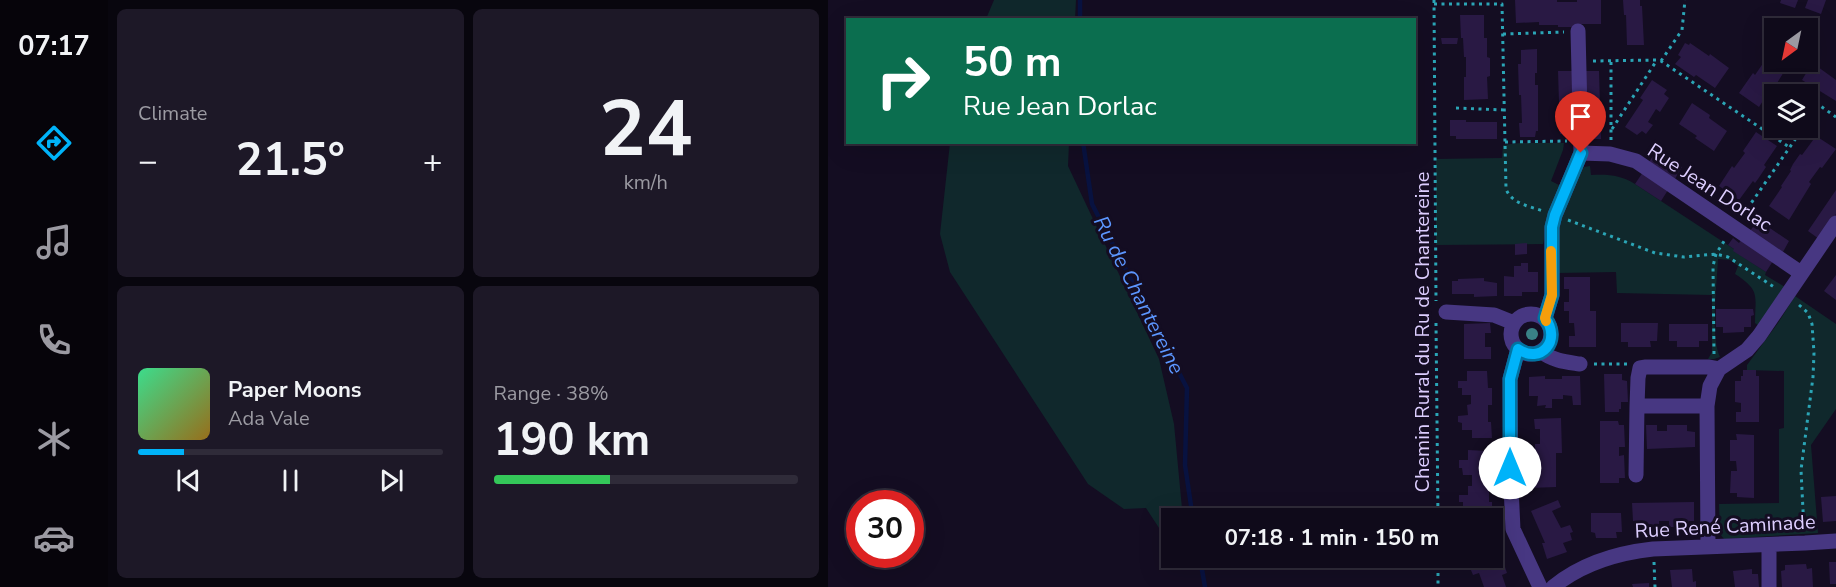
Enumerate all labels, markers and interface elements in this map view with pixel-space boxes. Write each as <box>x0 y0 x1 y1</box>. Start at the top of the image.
north arrow <box>1764 18 1818 72</box>
map controls <box>1764 18 1818 138</box>
text: 07:17 <box>18 28 90 65</box>
text: 50 m <box>963 34 1062 91</box>
icon: right <box>864 42 942 120</box>
text: 24 <box>599 76 693 183</box>
button: layers <box>1764 84 1818 138</box>
text: Rue Jean Dorlac <box>963 88 1157 125</box>
pin <box>1555 91 1606 153</box>
text: Climate <box>138 100 207 127</box>
icon: arrive <box>1564 100 1597 133</box>
icon: directions <box>33 122 75 164</box>
text: 21.5° <box>236 130 345 191</box>
street label: Rue Jean Dorlac <box>1642 137 1777 238</box>
text: − <box>138 139 158 184</box>
text: + <box>423 139 443 184</box>
text: km/h <box>624 169 668 196</box>
street label: Chemin Rural du Ru de Chantereine <box>1409 172 1436 492</box>
water label: Ru de Chantereine <box>1087 211 1191 379</box>
icon: music <box>33 221 75 263</box>
icon: phone <box>33 319 75 361</box>
text: Paper Moons <box>228 375 362 405</box>
text: Range · 38% <box>494 380 609 407</box>
text: Ada Vale <box>228 405 310 432</box>
text: 190 km <box>494 410 650 471</box>
icon: climate <box>33 418 75 460</box>
position arrow <box>1478 436 1542 500</box>
icon: previous <box>172 464 205 497</box>
icon: pause <box>274 464 307 497</box>
icon: next <box>375 464 408 497</box>
speed limit sign: 30 <box>846 490 924 568</box>
street label: Rue René Caminade <box>1634 508 1816 545</box>
icon: car <box>33 517 75 559</box>
text: 07:18 · 1 min · 150 m <box>1225 523 1439 553</box>

